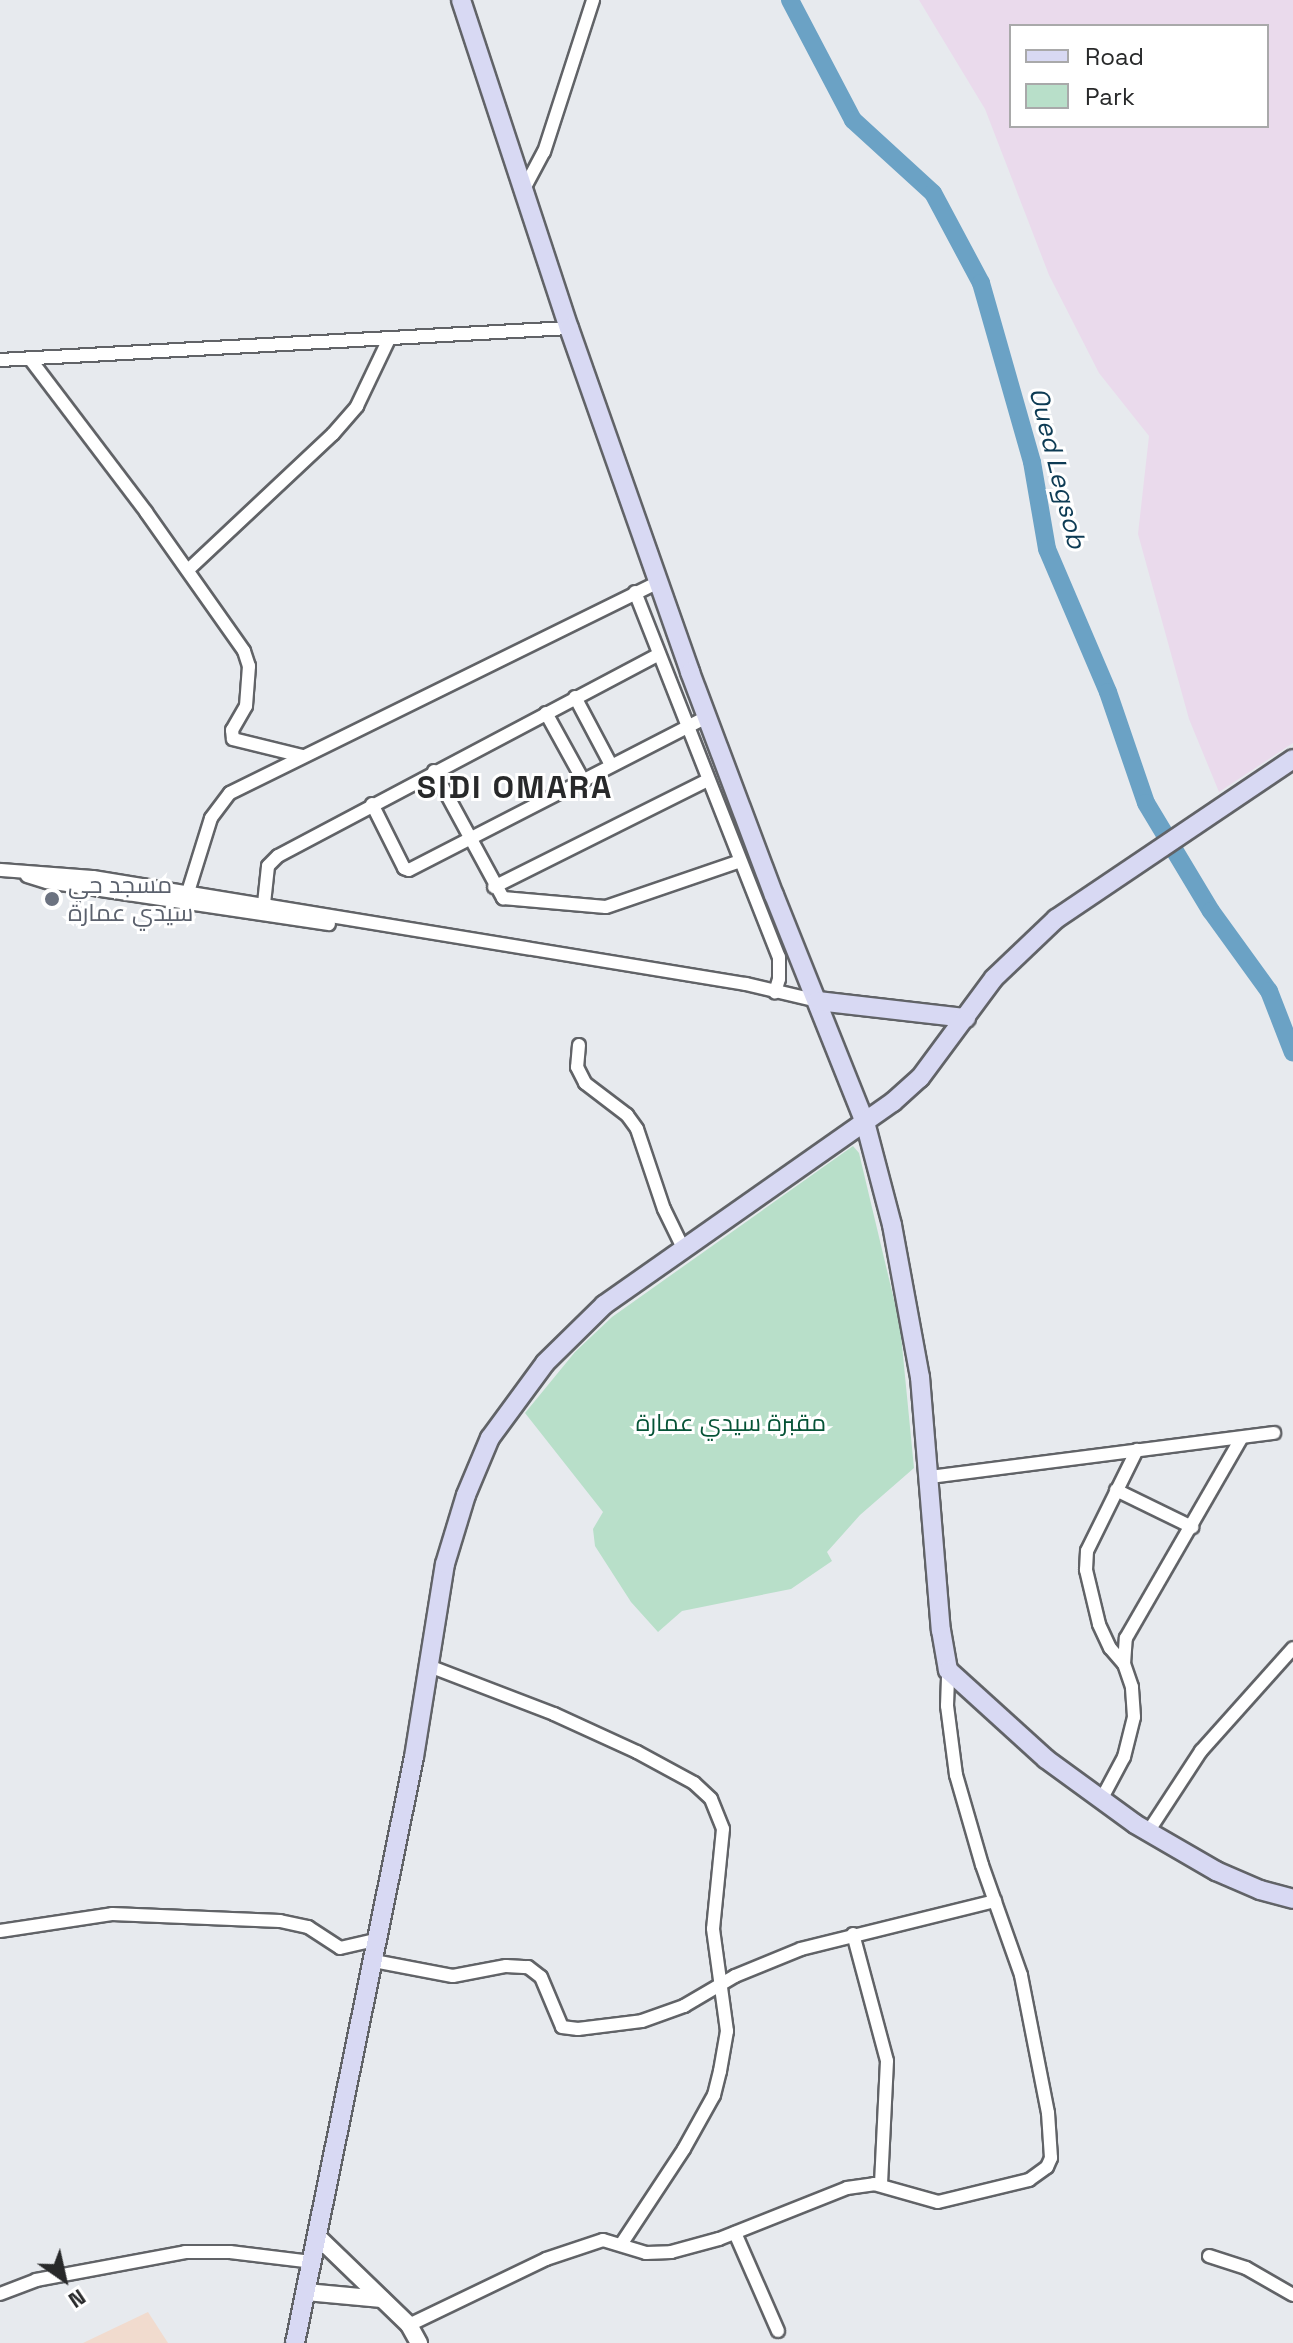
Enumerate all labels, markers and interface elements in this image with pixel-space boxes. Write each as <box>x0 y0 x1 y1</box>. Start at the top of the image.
legend <box>1009 24 1269 128</box>
text: Road <box>1085 41 1144 72</box>
text: Park <box>1085 81 1135 112</box>
water label: Oued Legsob <box>1022 384 1092 552</box>
district label: SIDI OMARA <box>417 768 613 806</box>
place label: مسجد حي سيدي عمارة <box>68 871 193 927</box>
marker: مسجد حي سيدي عمارة <box>43 890 61 908</box>
park label: مقبرة سيدي عمارة <box>636 1409 826 1437</box>
north arrow <box>24 2239 104 2319</box>
text: N <box>63 2283 91 2315</box>

